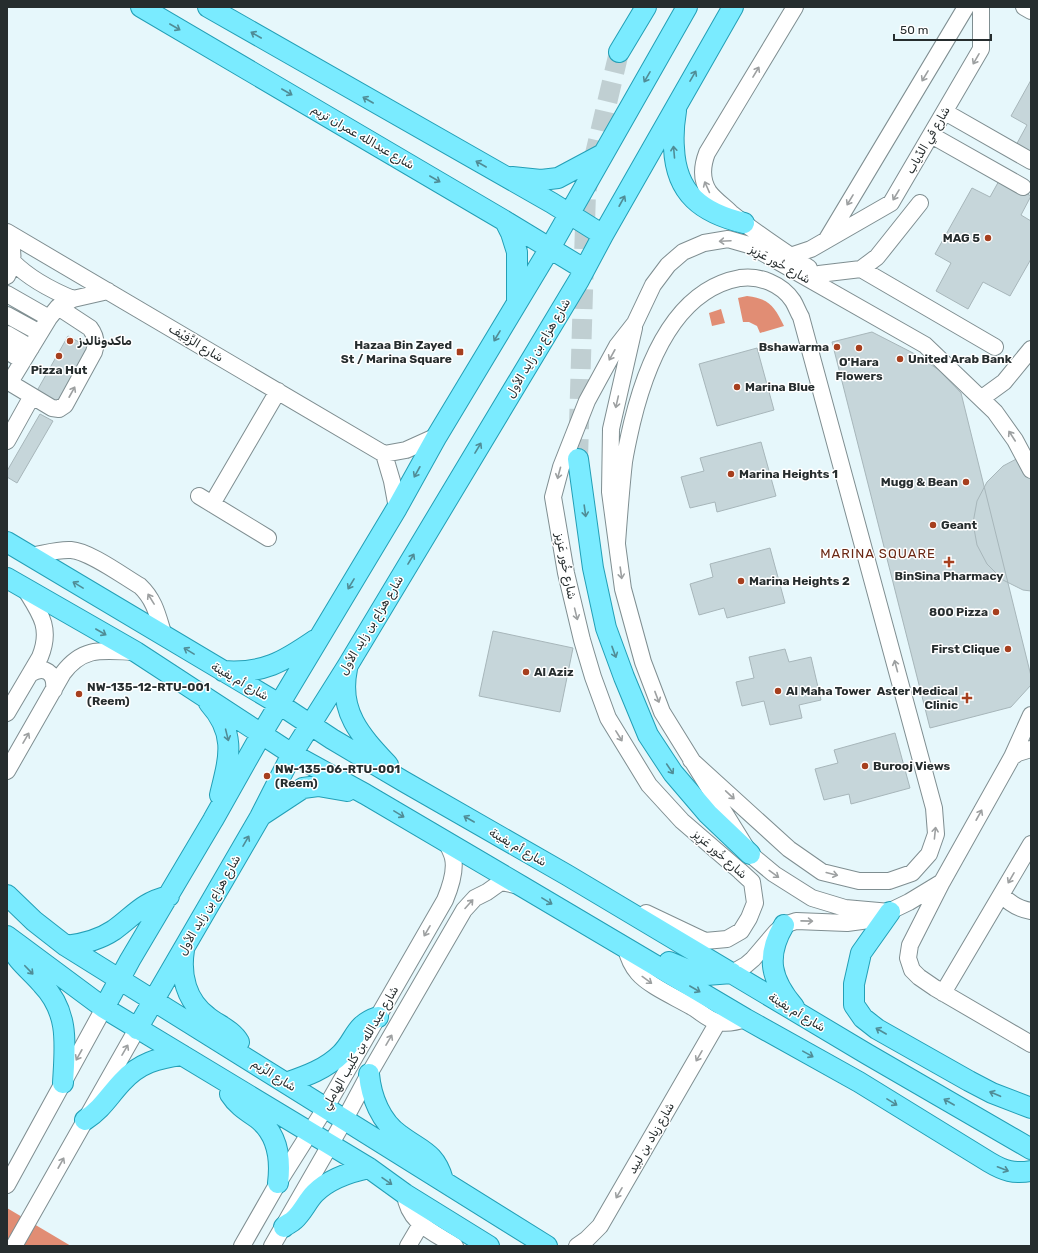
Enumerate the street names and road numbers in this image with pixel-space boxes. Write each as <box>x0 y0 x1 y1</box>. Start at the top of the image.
street label: شارع عبدالله عمران تريم <box>308 102 417 174</box>
street label: شارع فَي الذّياب <box>903 104 955 177</box>
street label: شارع خُور عَزِيز <box>745 241 813 289</box>
street label: شارع هزاع بن زايد الأول <box>503 296 575 401</box>
street label: شارع الزَّفِيْف <box>165 321 226 367</box>
street label: شارع خُور عَزِيز <box>550 531 579 601</box>
street label: شارع هزاع بن زايد الأول <box>336 573 408 678</box>
street label: شارع أم يِفينة <box>208 659 271 705</box>
street label: شارع أم يِفينة <box>486 825 549 871</box>
street label: شارع خُور عَزِيز <box>688 826 750 883</box>
street label: شارع هزاع بن زايد الأول <box>175 852 245 959</box>
street label: شارع عبدالله بن كليب الهاملي <box>319 983 403 1114</box>
street label: شارع أم يِفينة <box>765 990 828 1036</box>
street label: شارع الرِّيم <box>248 1056 299 1096</box>
street label: شارع زياد بن لبيد <box>625 1100 679 1177</box>

